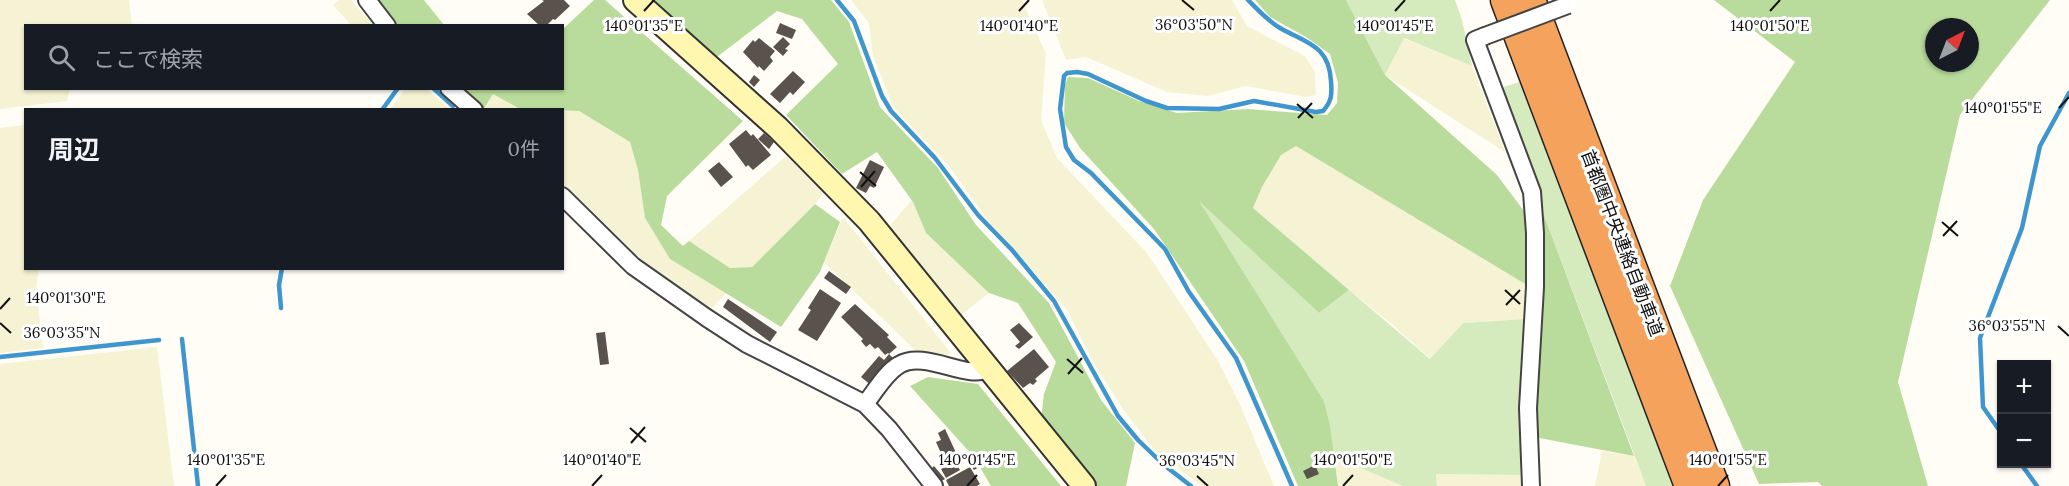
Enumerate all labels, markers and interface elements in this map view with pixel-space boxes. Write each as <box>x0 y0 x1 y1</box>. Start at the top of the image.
text: 36°03'50"N <box>1155 15 1233 34</box>
text: 140°01'35"E <box>605 16 683 35</box>
text: 140°01'40"E <box>980 16 1058 35</box>
text: 140°01'45"E <box>1356 16 1434 35</box>
text: 140°01'50"E <box>1731 16 1809 35</box>
north arrow <box>1925 18 1979 72</box>
search box <box>24 24 564 90</box>
icon: search <box>45 41 78 74</box>
text: ここで検索 <box>93 45 203 73</box>
text: 140°01'55"E <box>1964 98 2042 117</box>
text: 周辺 <box>48 133 100 166</box>
text: 0件 <box>508 136 540 161</box>
street label: 首都圏中央連絡自動車道 <box>1576 146 1669 339</box>
text: 140°01'30"E <box>26 288 106 307</box>
text: 36°03'55"N <box>1969 316 2045 335</box>
text: 36°03'35"N <box>23 323 101 342</box>
map controls <box>1997 360 2051 468</box>
button: + <box>1997 360 2051 414</box>
button: − <box>1997 414 2051 468</box>
text: 140°01'35"E <box>187 450 265 469</box>
text: 140°01'40"E <box>563 450 641 469</box>
text: 140°01'45"E <box>938 450 1016 469</box>
text: 140°01'50"E <box>1314 450 1392 469</box>
text: 140°01'55"E <box>1689 450 1767 469</box>
text: 36°03'45"N <box>1159 451 1235 470</box>

